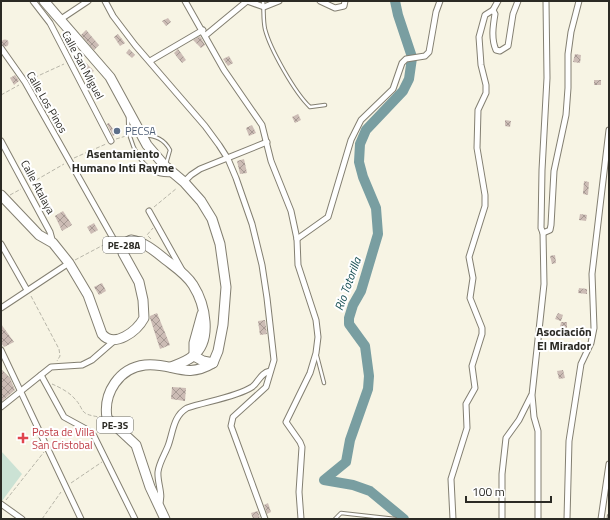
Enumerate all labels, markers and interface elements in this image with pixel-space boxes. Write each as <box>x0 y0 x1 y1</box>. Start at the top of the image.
street label: Calle San Miguel <box>58 28 108 102</box>
street label: Calle Los Pinos <box>23 68 71 136</box>
place label: PECSA <box>125 123 156 139</box>
marker: PECSA <box>112 126 122 136</box>
district label: Asentamiento Humano Inti Rayme <box>72 144 174 177</box>
street label: Calle Atalaya <box>17 157 59 217</box>
road number: PE-28A <box>103 237 145 253</box>
water label: Rio Totorilla <box>329 254 366 313</box>
district label: Asociación El Mirador <box>536 322 592 355</box>
road number: PE-3S <box>97 417 133 433</box>
place label: Posta de Villa San Cristobal <box>32 424 95 453</box>
marker: Posta de Villa San Cristobal <box>17 432 29 444</box>
scale bar <box>466 478 551 504</box>
text: 100 m <box>472 482 505 501</box>

